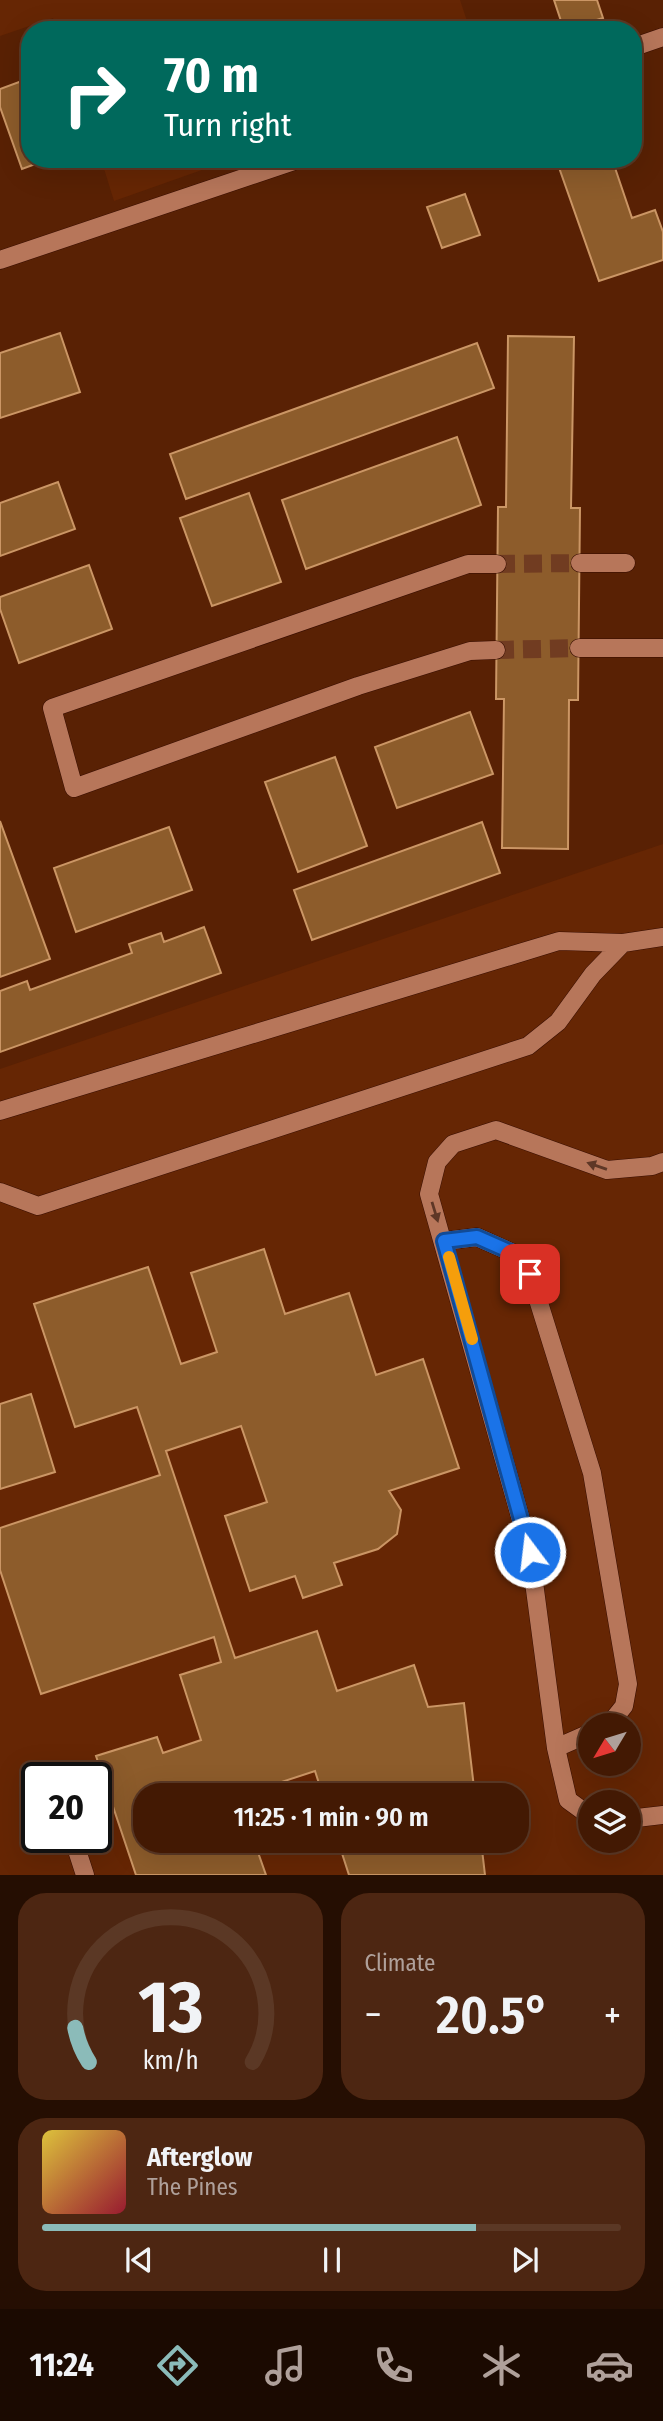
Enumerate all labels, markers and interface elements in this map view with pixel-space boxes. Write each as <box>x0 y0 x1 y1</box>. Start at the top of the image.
text: 70 m <box>164 46 259 105</box>
icon: right <box>49 49 140 140</box>
text: Turn right <box>164 106 291 144</box>
one-way arrow <box>586 1160 607 1171</box>
one-way arrow <box>430 1201 440 1222</box>
pin <box>500 1244 560 1304</box>
icon: arrive <box>511 1255 549 1293</box>
position arrow <box>493 1515 567 1589</box>
north arrow <box>578 1713 640 1776</box>
map controls <box>578 1713 641 1853</box>
speed limit sign: 20 <box>21 1762 112 1853</box>
button: layers <box>578 1790 641 1853</box>
text: 11:25 · 1 min · 90 m <box>233 1802 429 1833</box>
text: Climate <box>365 1949 435 1977</box>
text: 13 <box>138 1965 203 2052</box>
text: 20.5° <box>436 1984 549 2047</box>
text: − <box>365 1992 382 2038</box>
text: + <box>604 1992 621 2038</box>
text: km/h <box>142 2046 198 2076</box>
text: Afterglow <box>147 2142 252 2173</box>
text: The Pines <box>147 2173 238 2201</box>
icon: previous <box>120 2241 158 2279</box>
icon: pause <box>313 2241 351 2279</box>
icon: next <box>506 2241 544 2279</box>
icon: directions <box>153 2341 202 2390</box>
icon: music <box>261 2341 310 2390</box>
icon: phone <box>369 2341 418 2390</box>
icon: climate <box>477 2341 526 2390</box>
icon: car <box>585 2341 634 2390</box>
text: 11:24 <box>29 2346 94 2384</box>

